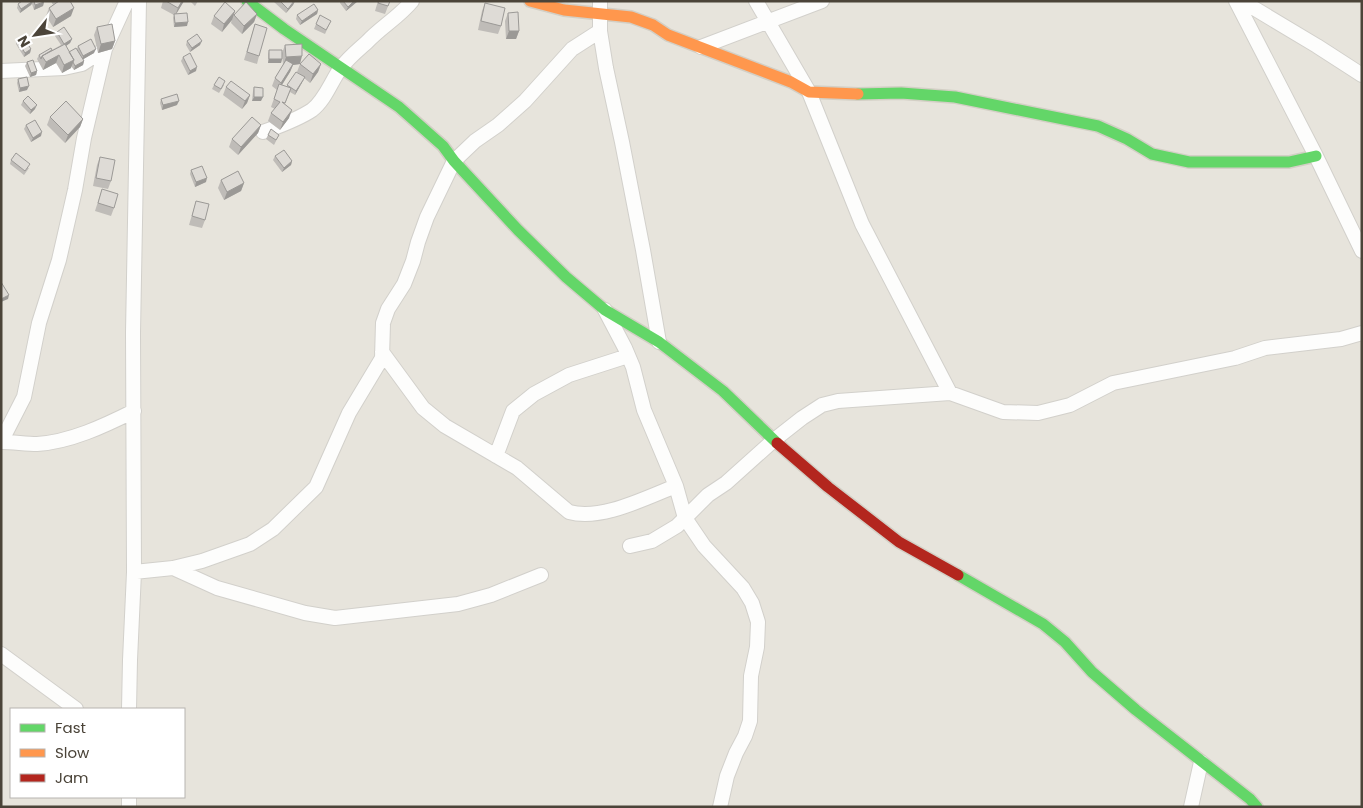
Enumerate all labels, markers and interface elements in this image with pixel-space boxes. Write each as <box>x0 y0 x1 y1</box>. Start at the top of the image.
north arrow <box>10 10 60 60</box>
text: N <box>12 32 35 51</box>
legend <box>10 708 185 798</box>
text: Fast <box>55 717 86 738</box>
text: Slow <box>55 742 90 763</box>
text: Jam <box>55 767 89 788</box>

